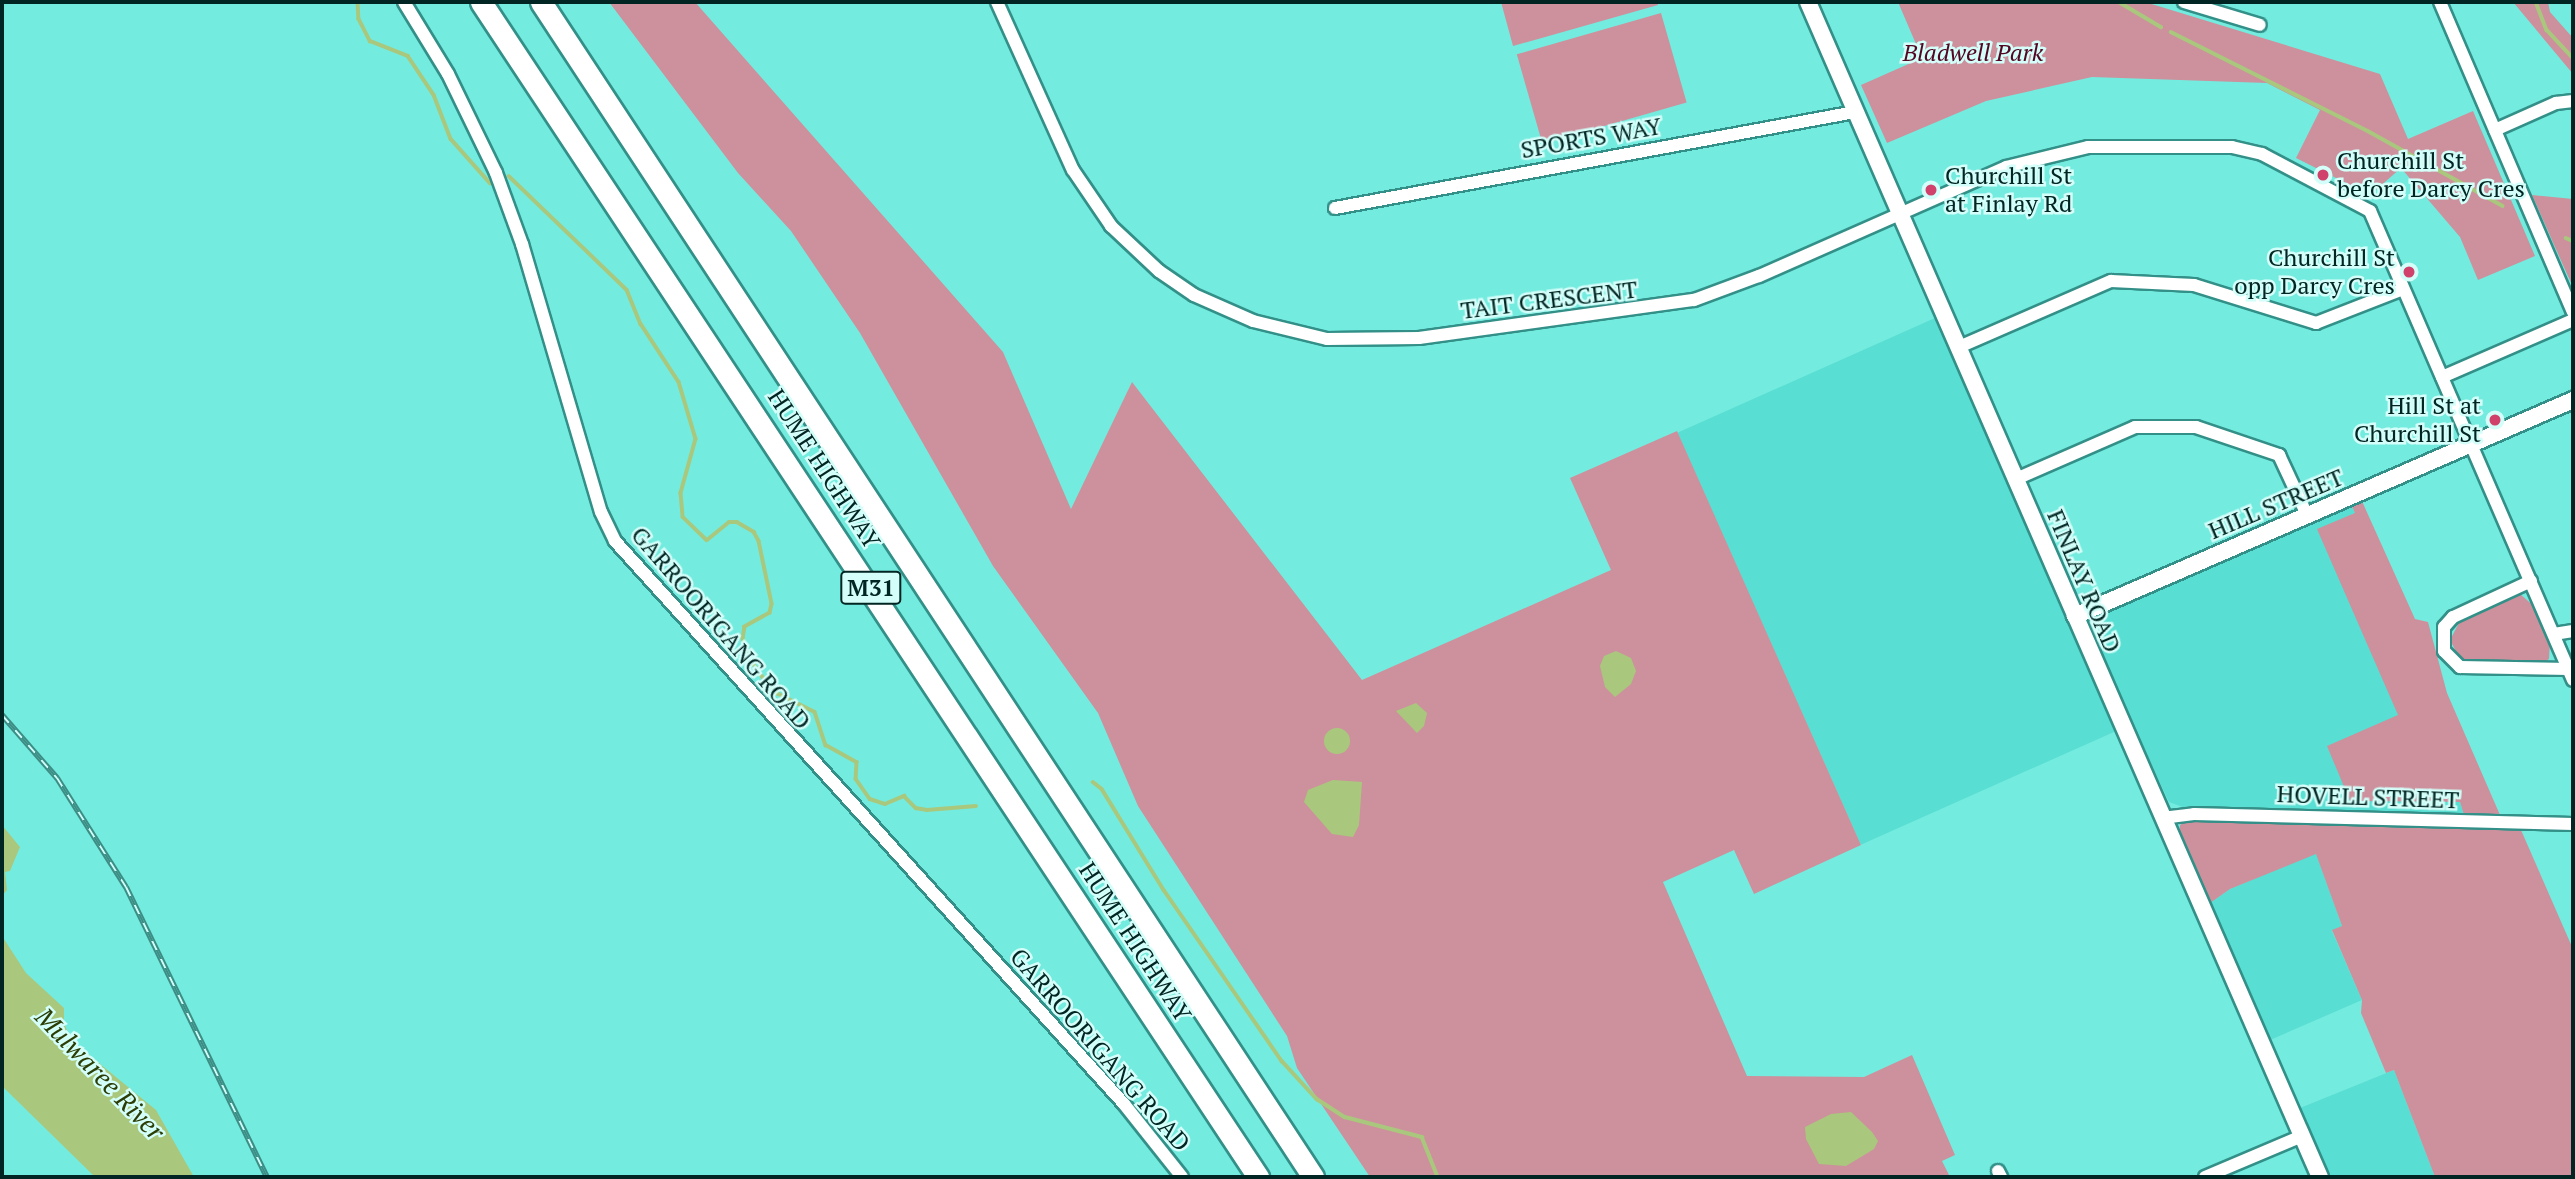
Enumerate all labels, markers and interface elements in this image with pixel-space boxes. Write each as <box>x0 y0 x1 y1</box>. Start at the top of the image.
park label: Bladwell Park <box>1903 39 2043 67</box>
street label: SPORTS WAY <box>1519 111 1663 165</box>
place label: Churchill St before Darcy Cres <box>2337 147 2525 203</box>
place label: Churchill St at Finlay Rd <box>1945 162 2072 218</box>
marker: Churchill St before Darcy Cres <box>2315 167 2331 183</box>
marker: Churchill St at Finlay Rd <box>1923 182 1939 198</box>
place label: Churchill St opp Darcy Cres <box>2234 244 2395 300</box>
marker: Churchill St opp Darcy Cres <box>2401 264 2417 280</box>
street label: TAIT CRESCENT <box>1459 275 1639 325</box>
street label: HUME HIGHWAY <box>762 384 886 554</box>
place label: Hill St at Churchill St <box>2354 392 2481 448</box>
marker: Hill St at Churchill St <box>2487 412 2503 428</box>
street label: HILL STREET <box>2204 463 2348 545</box>
street label: FINLAY ROAD <box>2041 505 2127 657</box>
street label: GARROORIGANG ROAD <box>625 521 817 735</box>
road number: M31 <box>840 568 903 608</box>
street label: HOVELL STREET <box>2276 779 2460 815</box>
street label: HUME HIGHWAY <box>1073 857 1197 1027</box>
street label: GARROORIGANG ROAD <box>1004 943 1196 1157</box>
water label: Mulwaree River <box>29 1001 171 1147</box>

